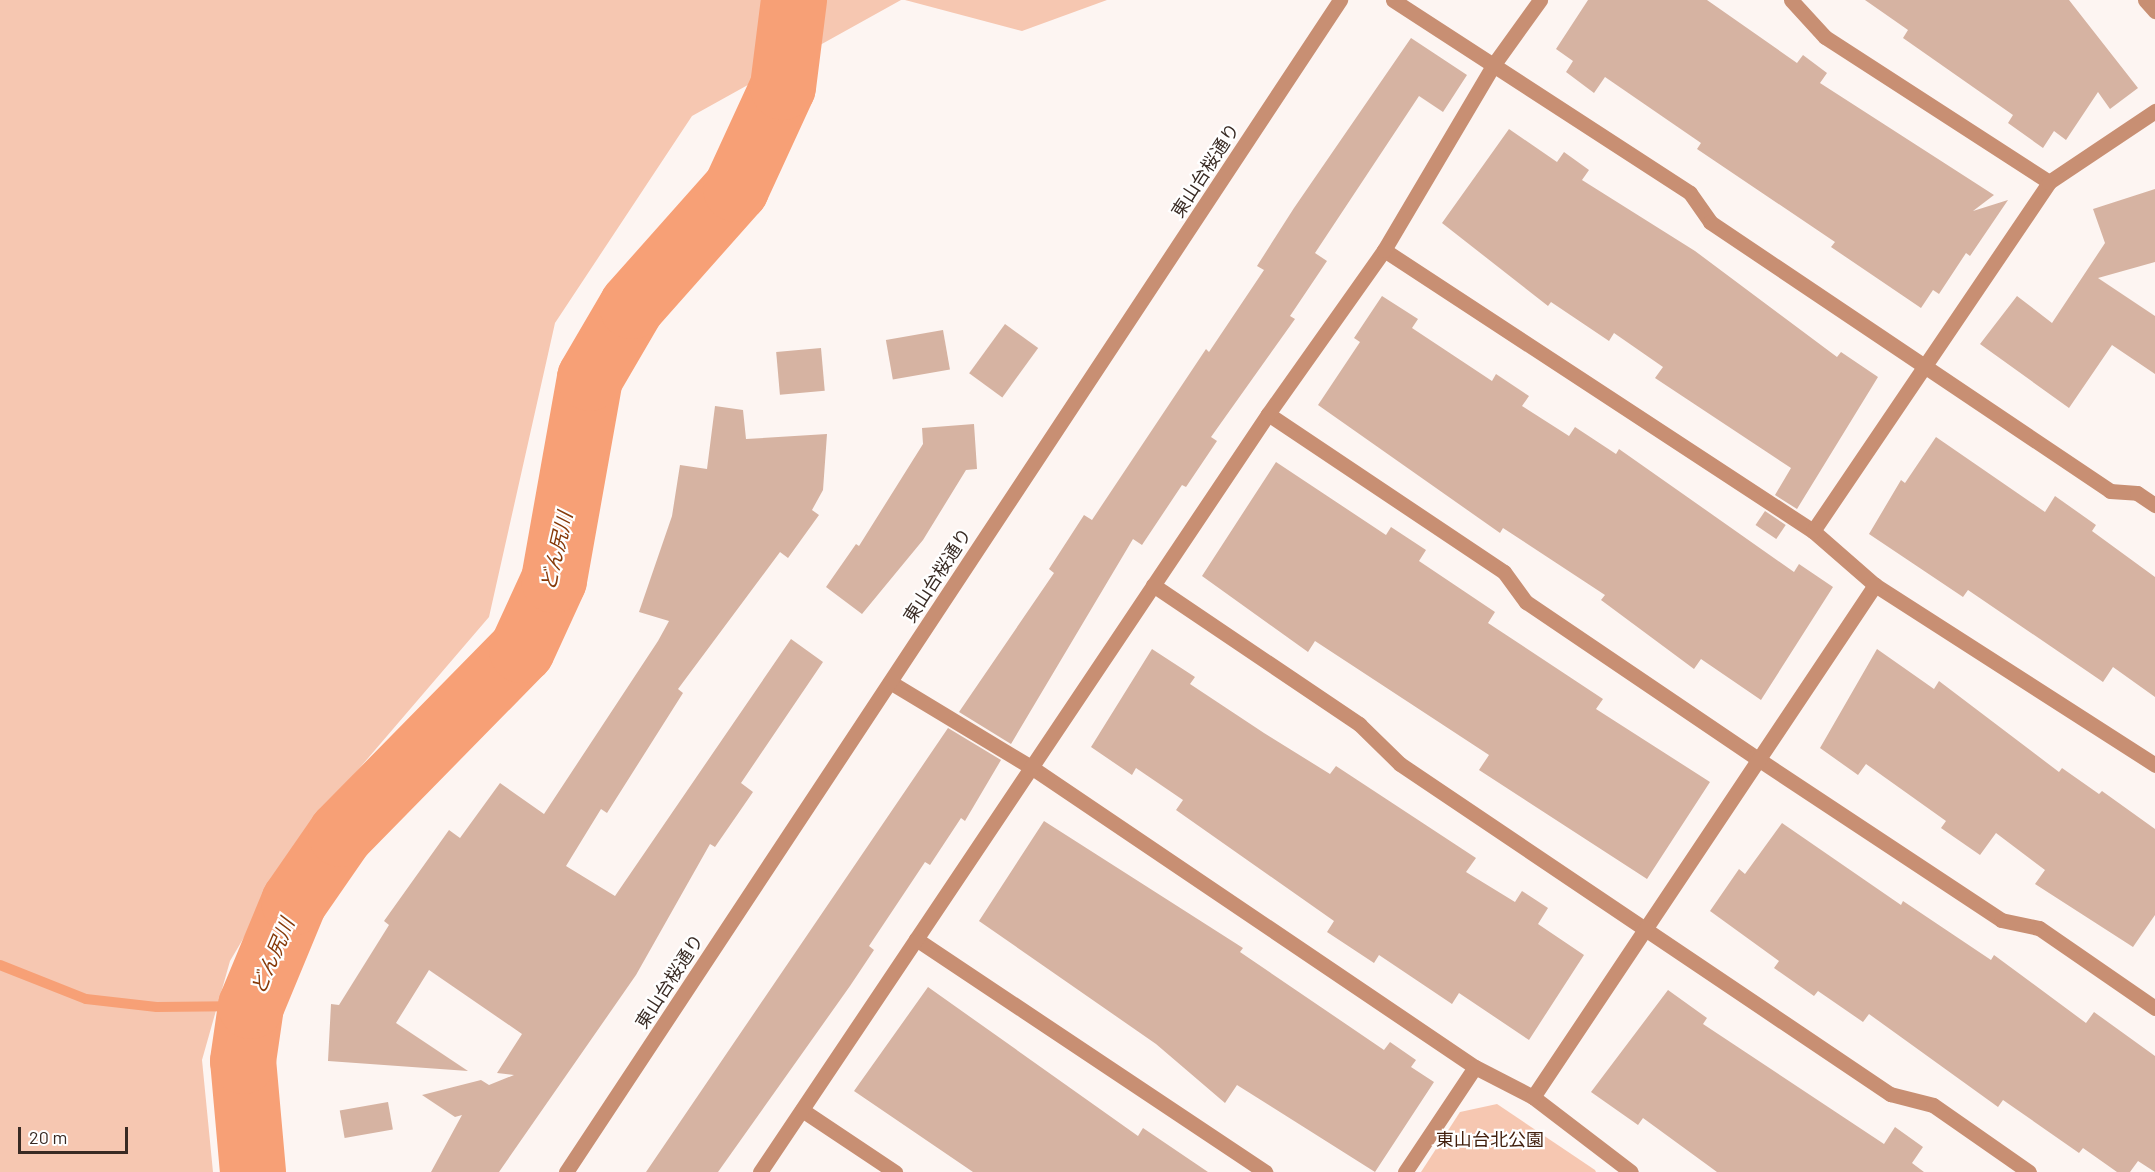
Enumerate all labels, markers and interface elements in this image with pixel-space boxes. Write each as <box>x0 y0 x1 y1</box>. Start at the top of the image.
street label: 東山台桜通り <box>1167 119 1243 221</box>
water label: どん尻川 <box>535 509 577 593</box>
street label: 東山台桜通り <box>899 524 975 626</box>
water label: どん尻川 <box>245 914 299 998</box>
street label: 東山台桜通り <box>631 930 707 1032</box>
scale bar <box>21 1115 130 1153</box>
text: 20 m <box>29 1126 67 1148</box>
park label: 東山台北公園 <box>1436 1128 1544 1150</box>

